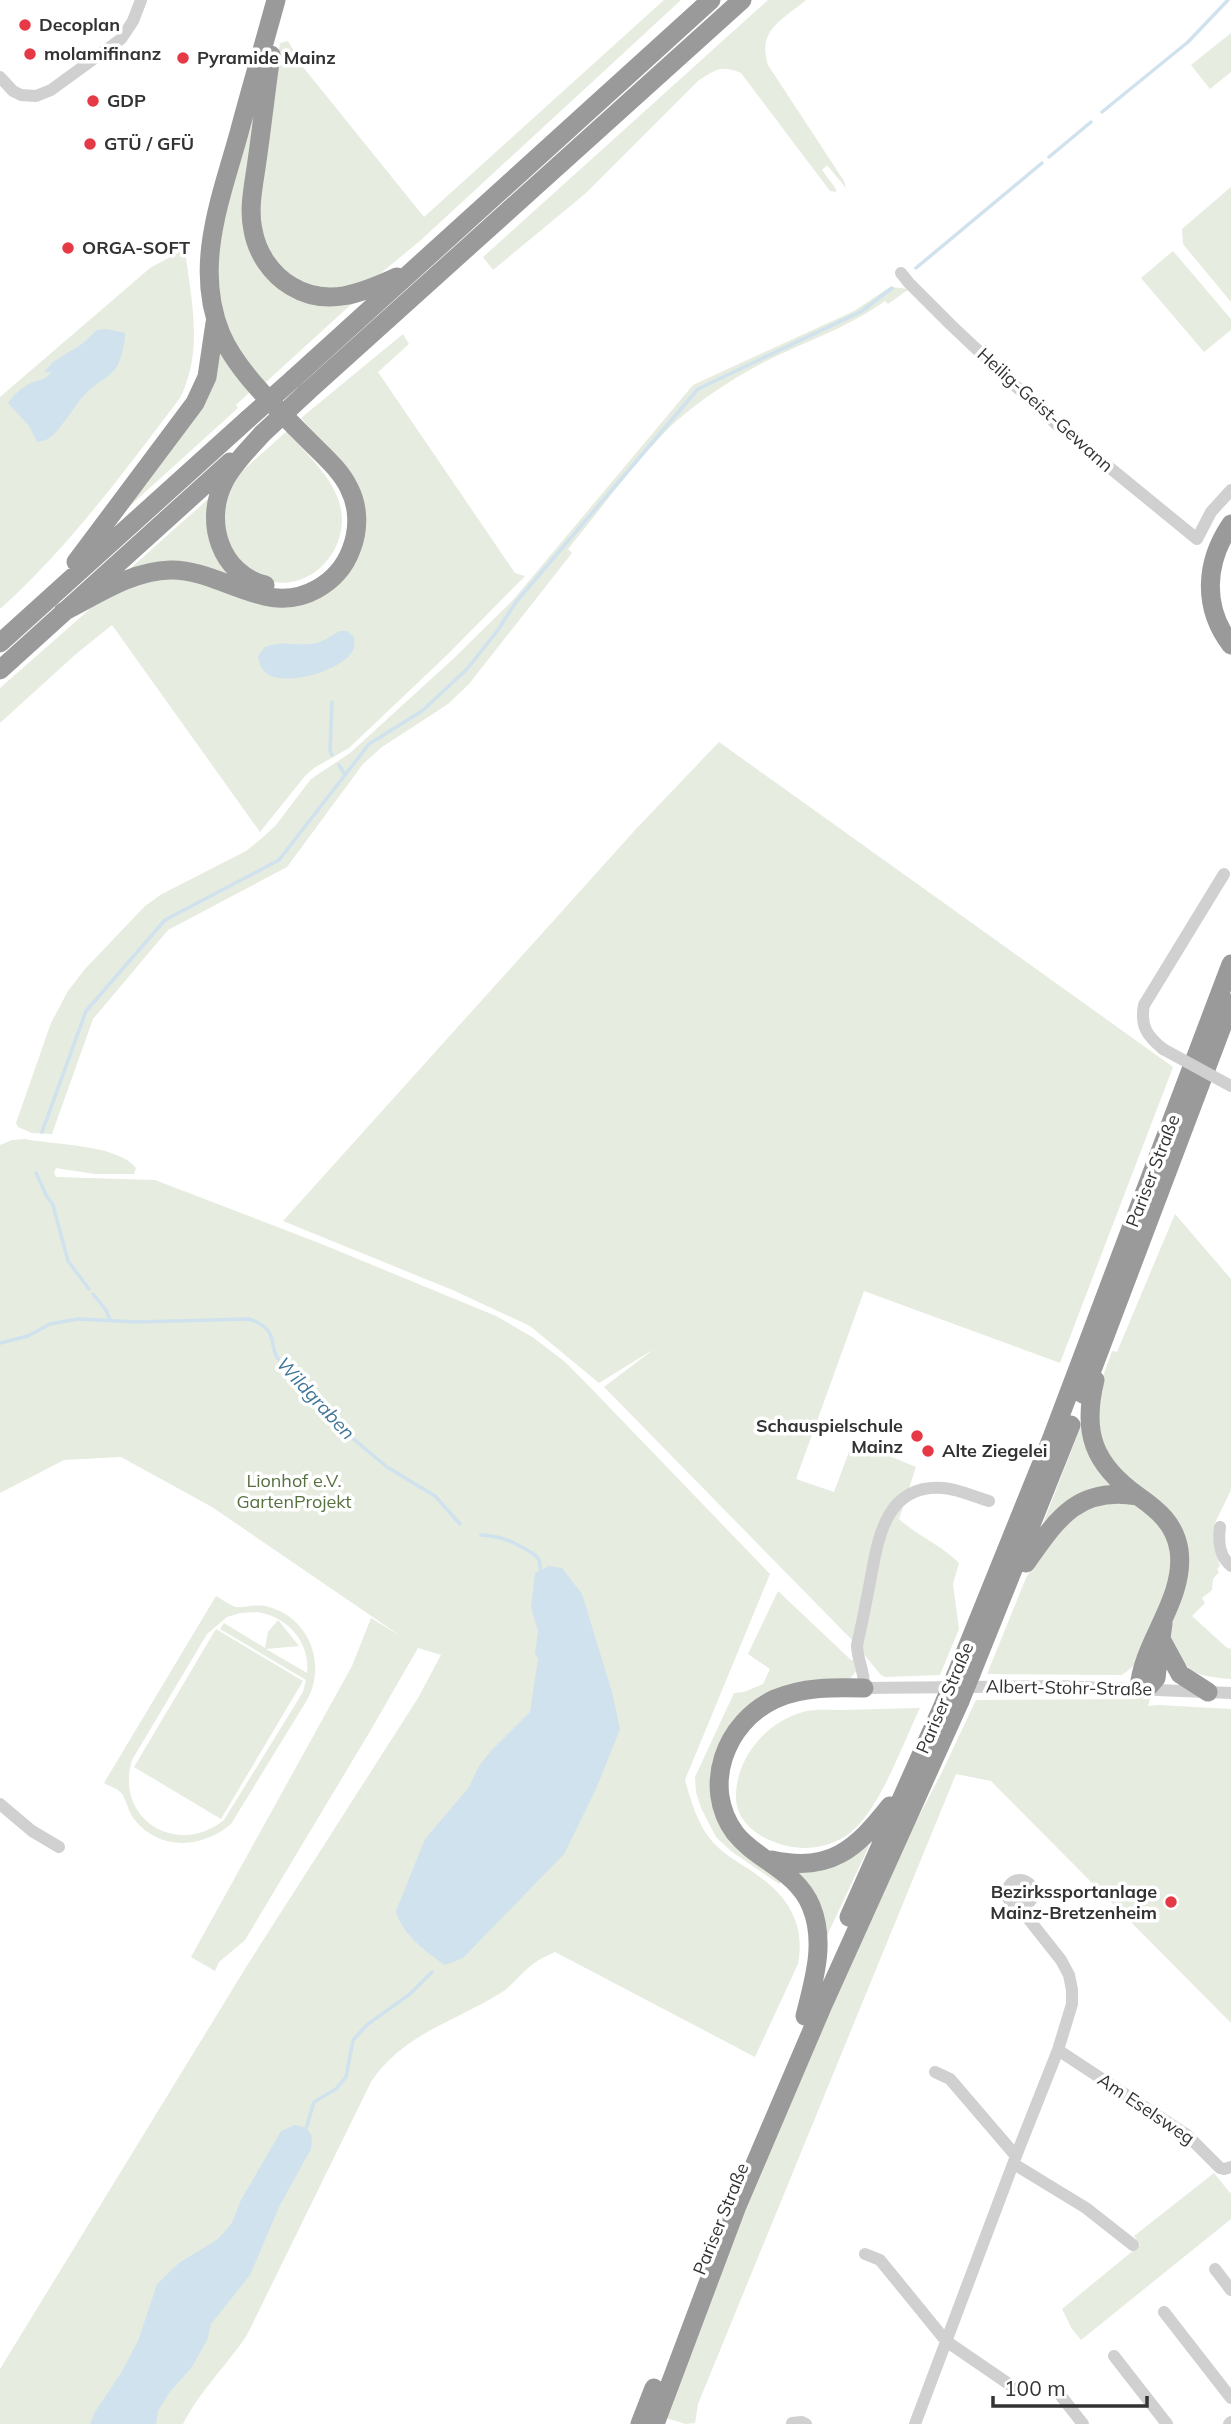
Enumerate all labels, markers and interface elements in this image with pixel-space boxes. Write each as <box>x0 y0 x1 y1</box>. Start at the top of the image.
place label: Decoplan <box>39 13 120 36</box>
marker: Decoplan <box>17 17 33 33</box>
place label: molamifinanz <box>44 42 161 65</box>
marker: molamifinanz <box>22 46 38 62</box>
place label: Pyramide Mainz <box>197 46 336 69</box>
marker: Pyramide Mainz <box>175 50 191 66</box>
place label: GDP <box>107 89 146 112</box>
marker: GDP <box>85 93 101 109</box>
place label: GTÜ / GFÜ <box>104 132 194 155</box>
marker: GTÜ / GFÜ <box>82 136 98 152</box>
place label: ORGA-SOFT <box>82 236 190 259</box>
marker: ORGA-SOFT <box>60 240 76 256</box>
street label: Heilig-Geist-Gewann <box>973 343 1118 477</box>
street label: Pariser Straße <box>1121 1111 1185 1230</box>
water label: Wildgraben <box>272 1352 360 1444</box>
place label: Schauspielschule Mainz <box>756 1414 903 1458</box>
marker: Schauspielschule Mainz <box>909 1428 925 1444</box>
place label: Alte Ziegelei <box>942 1439 1048 1462</box>
marker: Alte Ziegelei <box>920 1443 936 1459</box>
park label: Lionhof e.V. GartenProjekt <box>236 1469 352 1513</box>
street label: Pariser Straße <box>911 1639 978 1757</box>
street label: Albert-Stohr-Straße <box>986 1675 1152 1700</box>
place label: Bezirkssportanlage Mainz-Bretzenheim <box>990 1880 1157 1924</box>
marker: Bezirkssportanlage Mainz-Bretzenheim <box>1163 1894 1179 1910</box>
street label: Am Eselsweg <box>1093 2068 1199 2149</box>
street label: Pariser Straße <box>688 2159 753 2278</box>
scale bar <box>993 2364 1147 2408</box>
text: 100 m <box>1004 2375 1066 2401</box>

